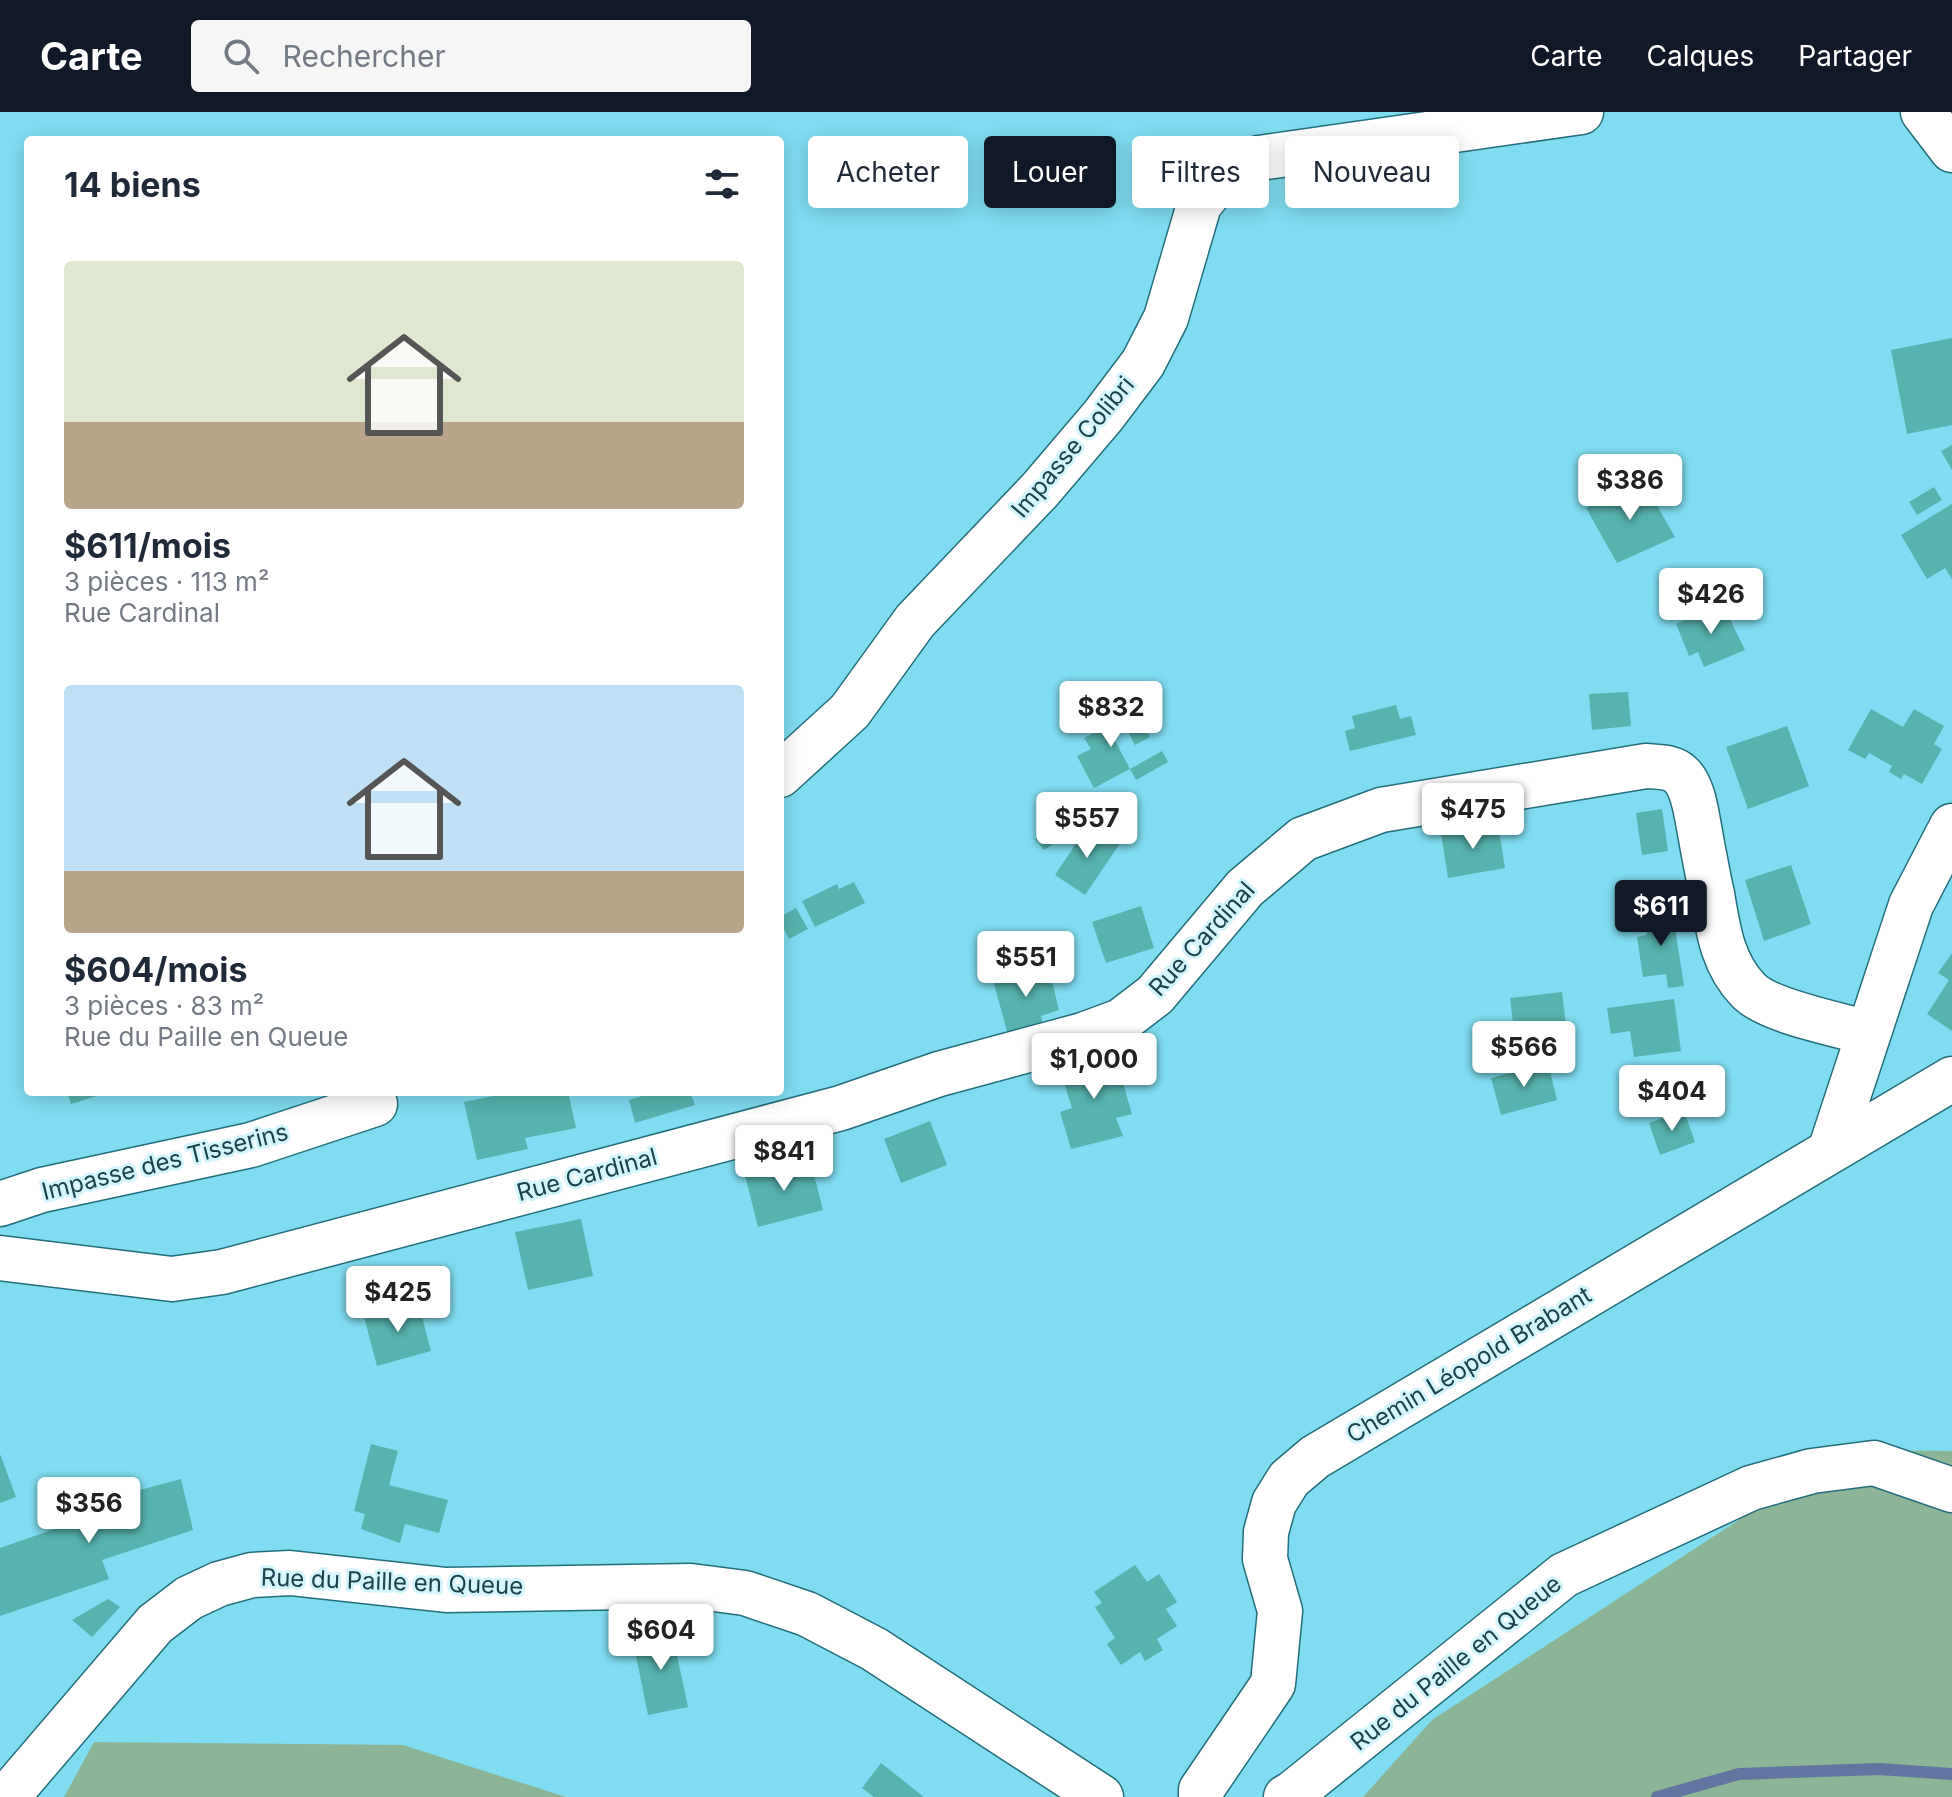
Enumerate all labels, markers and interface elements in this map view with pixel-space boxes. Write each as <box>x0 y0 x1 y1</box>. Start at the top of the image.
search box <box>191 20 751 92</box>
text: Carte <box>40 33 143 79</box>
icon: search <box>219 34 263 78</box>
text: Rechercher <box>283 38 446 74</box>
text: Carte <box>1530 39 1603 73</box>
text: Calques <box>1647 39 1754 73</box>
text: Partager <box>1798 39 1912 73</box>
chip: Acheter <box>808 136 968 208</box>
chip: Louer <box>984 136 1116 208</box>
chip: Filtres <box>1132 136 1269 208</box>
chip: Nouveau <box>1285 136 1459 208</box>
icon: filters <box>700 162 744 206</box>
text: 14 biens <box>64 164 201 205</box>
icon: home <box>332 313 476 457</box>
street label: Impasse Colibri <box>1005 370 1140 523</box>
pin: $386 <box>1583 454 1677 522</box>
text: $386 <box>1596 464 1664 495</box>
text: $611/mois <box>64 525 231 566</box>
text: 3 pièces · 113 m² <box>64 566 269 597</box>
pin: $426 <box>1664 568 1758 636</box>
text: $426 <box>1677 578 1745 609</box>
text: Rue Cardinal <box>64 597 220 628</box>
pin: $832 <box>1064 681 1158 749</box>
text: $832 <box>1077 691 1145 722</box>
icon: home <box>332 737 476 881</box>
pin: $475 <box>1426 783 1520 851</box>
pin: $557 <box>1040 792 1134 860</box>
text: $475 <box>1440 793 1506 824</box>
text: $557 <box>1054 802 1120 833</box>
street label: Rue Cardinal <box>1143 875 1261 1002</box>
pin: $611 <box>1614 880 1708 948</box>
text: $611 <box>1633 890 1689 921</box>
pin: $551 <box>979 931 1073 999</box>
text: $551 <box>995 941 1057 972</box>
text: $604/mois <box>64 949 248 990</box>
text: 3 pièces · 83 m² <box>64 990 264 1021</box>
text: Rue du Paille en Queue <box>64 1021 349 1052</box>
pin: $566 <box>1477 1021 1571 1089</box>
text: $566 <box>1490 1031 1558 1062</box>
pin: $1,000 <box>1029 1033 1159 1101</box>
text: $1,000 <box>1050 1043 1138 1074</box>
pin: $404 <box>1625 1065 1719 1133</box>
text: $404 <box>1637 1075 1707 1106</box>
street label: Impasse des Tisserins <box>39 1117 291 1206</box>
pin: $841 <box>737 1125 831 1193</box>
text: $841 <box>753 1135 815 1166</box>
street label: Rue Cardinal <box>514 1142 660 1207</box>
pin: $425 <box>351 1266 445 1334</box>
text: $425 <box>364 1276 432 1307</box>
street label: Chemin Léopold Brabant <box>1341 1280 1597 1449</box>
pin: $356 <box>42 1477 136 1545</box>
text: $356 <box>55 1487 123 1518</box>
street label: Rue du Paille en Queue <box>260 1562 524 1601</box>
street label: Rue du Paille en Queue <box>1345 1569 1567 1757</box>
pin: $604 <box>614 1604 708 1672</box>
text: $604 <box>626 1614 696 1645</box>

